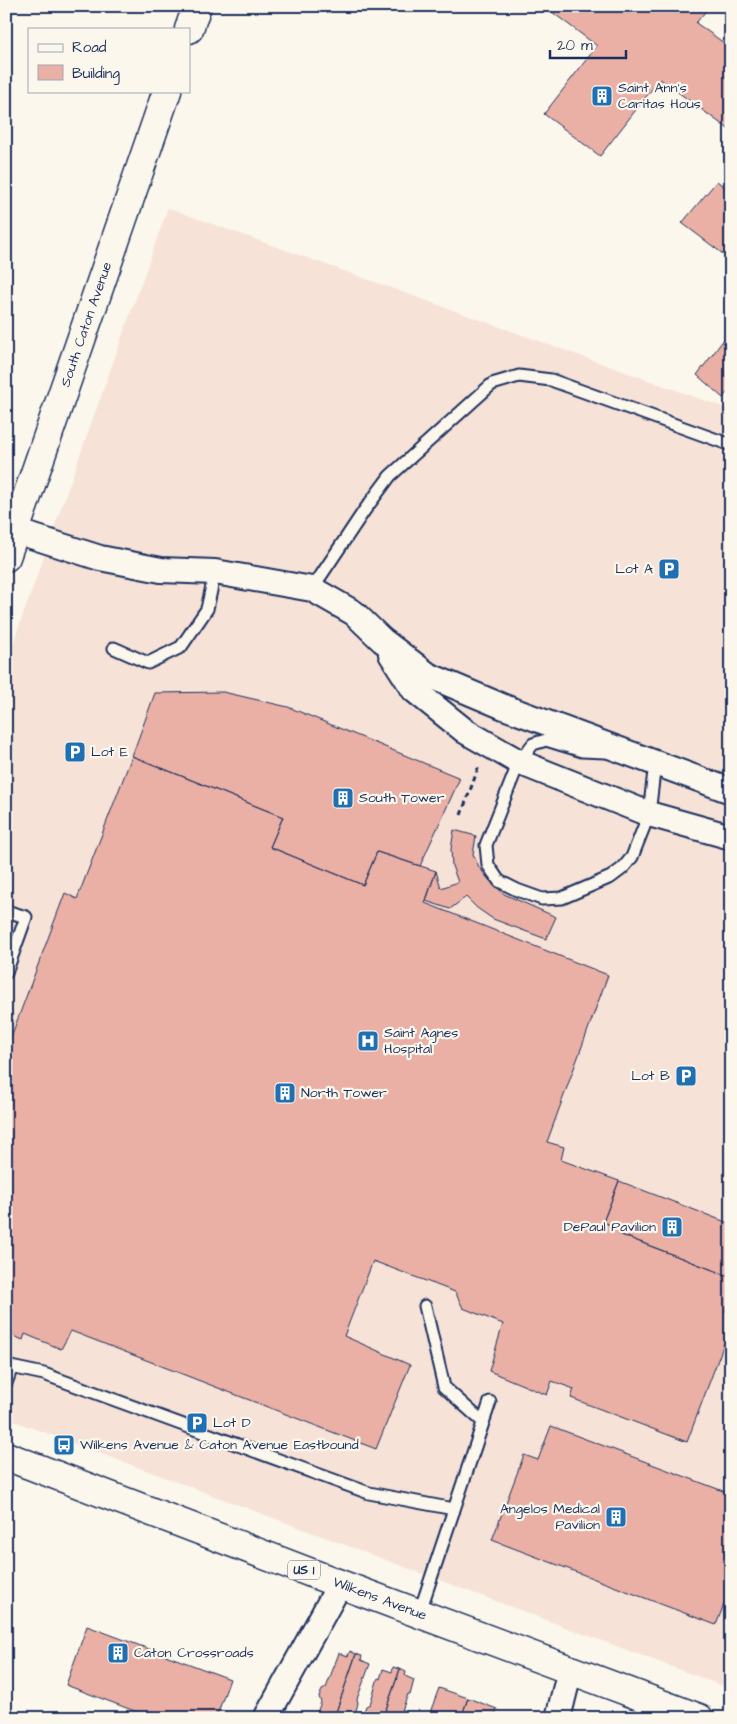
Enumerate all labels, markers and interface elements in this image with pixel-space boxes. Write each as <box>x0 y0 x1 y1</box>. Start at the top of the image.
legend <box>28 28 190 92</box>
scale bar <box>550 28 626 60</box>
text: 20 m <box>557 35 593 56</box>
text: Road <box>72 37 107 58</box>
text: Building <box>72 63 120 85</box>
place label: Saint Ann's Caritas Hous <box>618 78 701 114</box>
building icon: Saint Ann's Caritas Hous <box>590 84 614 108</box>
street label: South Caton Avenue <box>56 259 117 390</box>
parking icon: Lot A <box>657 557 681 581</box>
place label: Lot A <box>615 559 653 579</box>
parking icon: Lot E <box>63 740 87 764</box>
place label: Lot E <box>91 742 129 762</box>
building icon: South Tower <box>331 786 355 810</box>
place label: South Tower <box>359 788 445 808</box>
place label: Saint Agnes Hospital <box>384 1023 458 1059</box>
hospital icon: Saint Agnes Hospital <box>356 1029 380 1053</box>
parking icon: Lot B <box>674 1064 698 1088</box>
place label: Lot B <box>631 1066 670 1086</box>
building icon: North Tower <box>273 1081 297 1105</box>
place label: North Tower <box>301 1083 387 1103</box>
building icon: DePaul Pavilion <box>660 1215 684 1239</box>
place label: DePaul Pavilion <box>564 1217 656 1237</box>
parking icon: Lot D <box>185 1411 209 1435</box>
place label: Lot D <box>213 1413 251 1433</box>
bus stop icon: Wilkens Avenue & Caton Avenue Eastbound <box>52 1433 76 1457</box>
place label: Wilkens Avenue & Caton Avenue Eastbound <box>80 1435 359 1455</box>
place label: Angelos Medical Pavilion <box>500 1499 600 1535</box>
building icon: Angelos Medical Pavilion <box>604 1505 628 1529</box>
road number: US 1 <box>288 1560 320 1580</box>
street label: Wilkens Avenue <box>330 1572 430 1626</box>
building icon: Caton Crossroads <box>106 1641 130 1665</box>
place label: Caton Crossroads <box>134 1643 254 1663</box>

